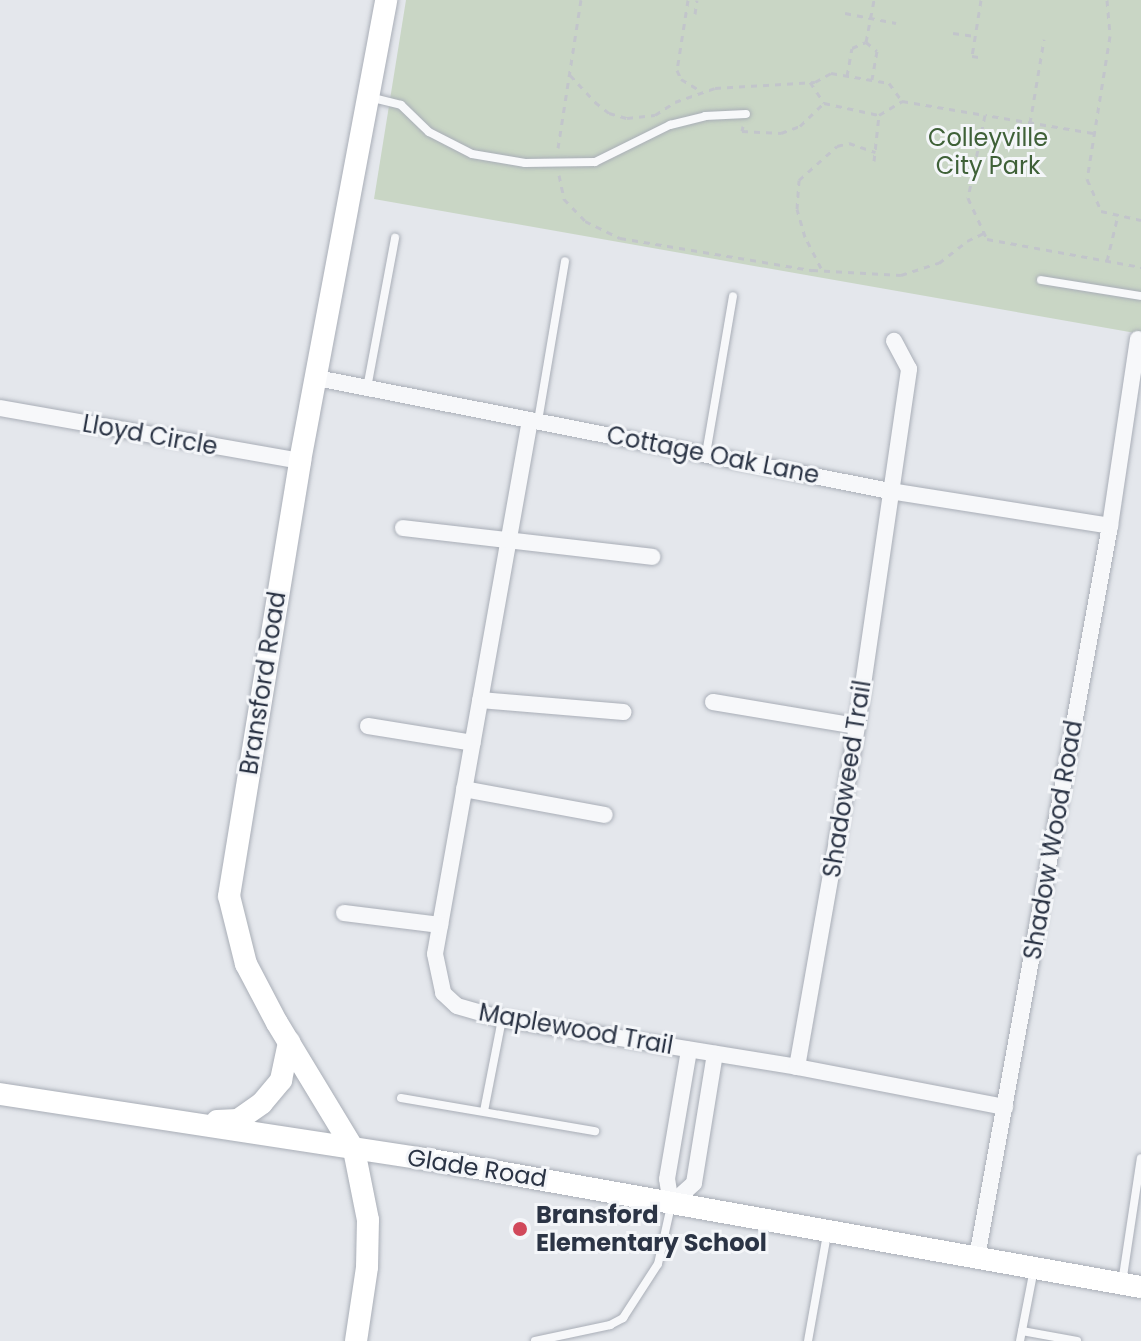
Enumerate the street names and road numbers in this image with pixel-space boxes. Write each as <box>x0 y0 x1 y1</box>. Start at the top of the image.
street label: Lloyd Circle <box>80 409 220 461</box>
street label: Cottage Oak Lane <box>604 420 822 490</box>
street label: Bransford Road <box>234 589 292 777</box>
street label: Shadoweed Trail <box>817 678 877 880</box>
street label: Shadow Wood Road <box>1018 718 1088 962</box>
street label: Maplewood Trail <box>477 998 675 1060</box>
street label: Glade Road <box>405 1143 549 1193</box>

